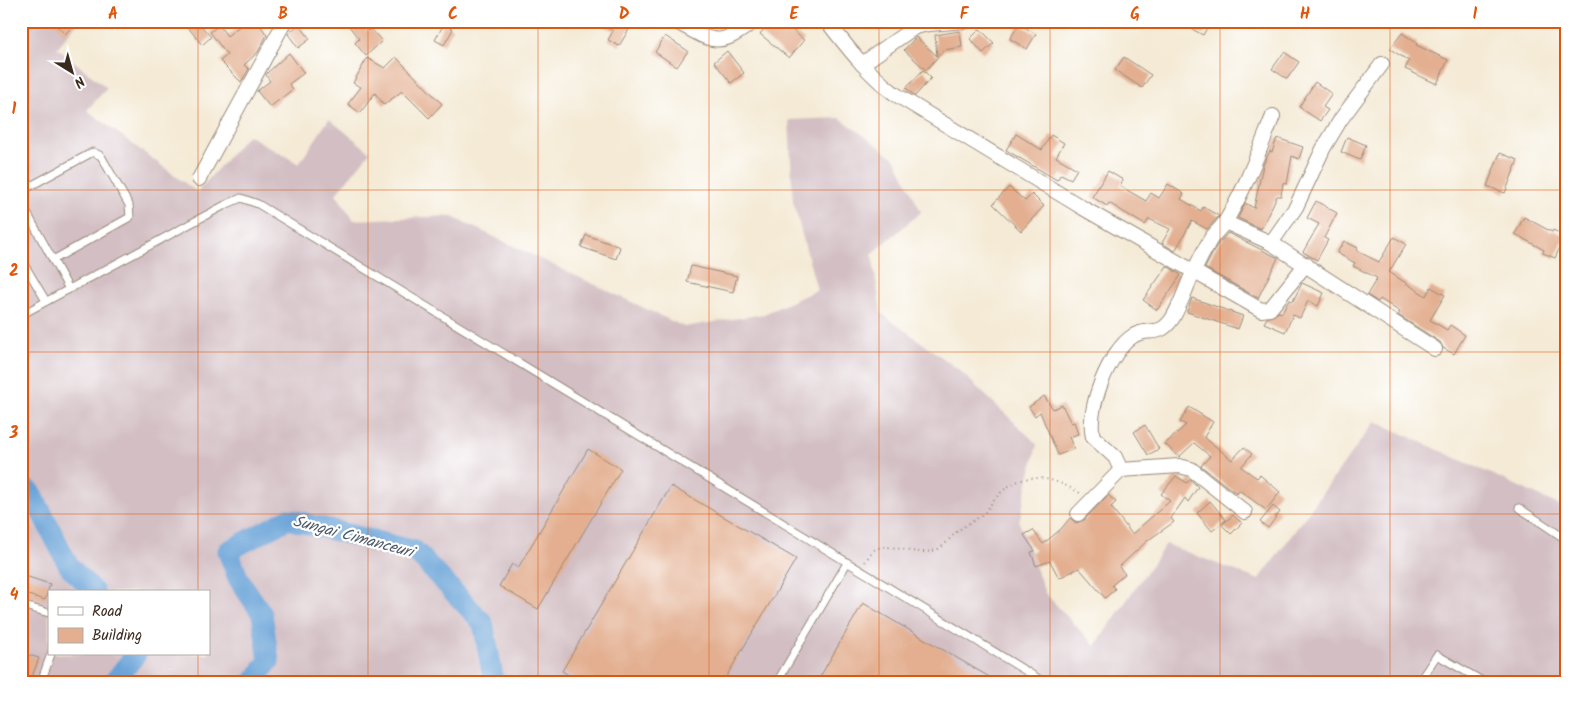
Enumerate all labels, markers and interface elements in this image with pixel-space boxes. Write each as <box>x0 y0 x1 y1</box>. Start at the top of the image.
text: A <box>108 2 118 27</box>
text: B <box>278 2 288 27</box>
text: C <box>448 2 458 27</box>
text: D <box>619 2 630 27</box>
text: E <box>790 2 800 27</box>
text: F <box>960 2 970 27</box>
text: G <box>1130 2 1140 27</box>
text: H <box>1300 2 1310 27</box>
text: I <box>1473 2 1478 27</box>
north arrow <box>48 48 98 98</box>
text: N <box>69 70 89 93</box>
text: 1 <box>12 97 17 122</box>
text: 2 <box>9 259 19 284</box>
text: 3 <box>9 421 19 446</box>
water label: Sungai Cimanceuri <box>290 509 419 566</box>
text: 4 <box>10 583 19 608</box>
legend <box>48 590 210 656</box>
text: Road <box>92 600 123 624</box>
text: Building <box>92 624 142 648</box>

